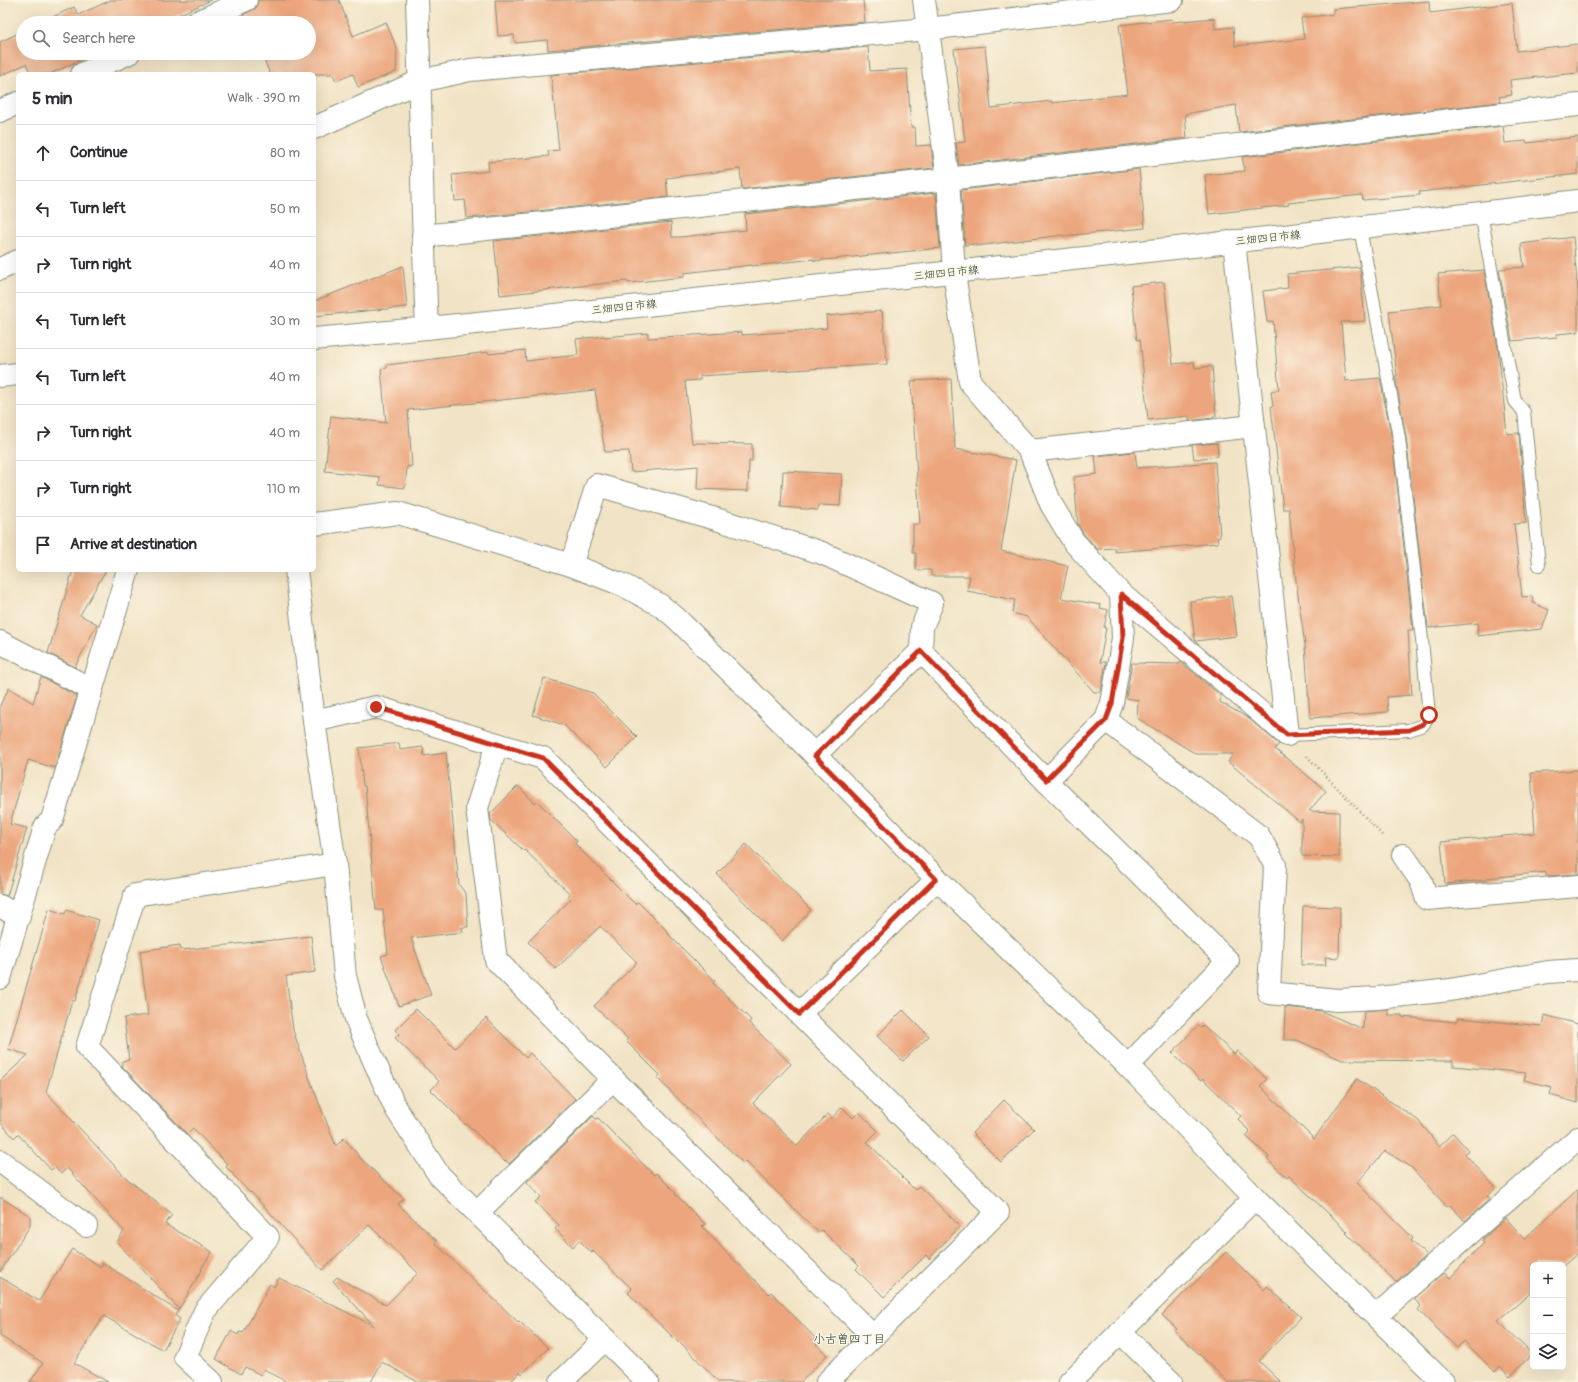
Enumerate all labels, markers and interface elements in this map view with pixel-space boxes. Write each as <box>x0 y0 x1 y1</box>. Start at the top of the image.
search box <box>16 16 316 60</box>
icon: search <box>30 27 52 49</box>
text: Search here <box>62 29 135 48</box>
text: 5 min <box>32 88 72 109</box>
text: Walk · 390 m <box>227 90 300 106</box>
icon: ahead <box>32 142 54 164</box>
text: Continue <box>70 143 128 162</box>
text: 80 m <box>270 145 300 161</box>
icon: left <box>32 198 54 220</box>
text: Turn left <box>70 199 126 218</box>
text: 50 m <box>270 201 300 217</box>
street label: 三畑四日市線 <box>1235 228 1301 248</box>
icon: right <box>32 254 54 276</box>
text: Turn right <box>70 255 131 274</box>
text: 40 m <box>269 257 300 273</box>
street label: 三畑四日市線 <box>913 263 979 283</box>
street label: 三畑四日市線 <box>591 297 657 317</box>
icon: left <box>32 310 54 332</box>
text: Turn left <box>70 311 126 330</box>
text: 30 m <box>270 313 300 329</box>
icon: left <box>32 366 54 388</box>
text: Turn left <box>70 367 126 386</box>
text: 40 m <box>269 369 300 385</box>
icon: right <box>32 422 54 444</box>
text: Turn right <box>70 423 131 442</box>
text: 40 m <box>269 425 300 441</box>
icon: right <box>32 478 54 500</box>
text: Turn right <box>70 479 131 498</box>
text: 110 m <box>267 481 300 497</box>
icon: arrive <box>32 534 54 556</box>
text: Arrive at destination <box>70 535 197 554</box>
route end <box>367 698 385 716</box>
route start <box>1420 706 1438 724</box>
map controls <box>1530 1262 1566 1370</box>
button: + <box>1530 1262 1566 1298</box>
button: − <box>1530 1298 1566 1334</box>
district label: 小古曽四丁目 <box>813 1332 885 1347</box>
button: layers <box>1530 1334 1566 1370</box>

